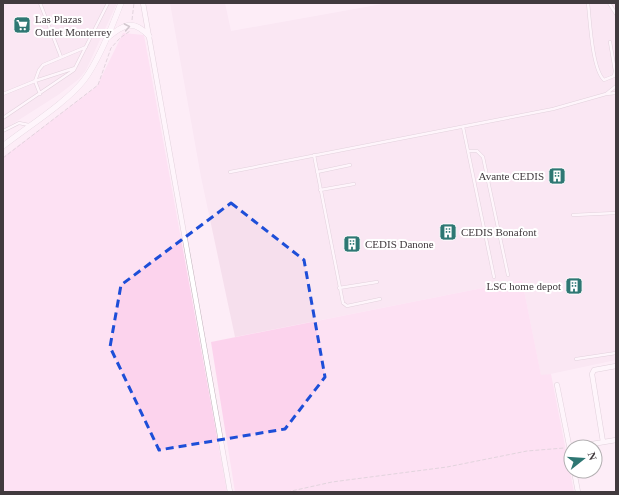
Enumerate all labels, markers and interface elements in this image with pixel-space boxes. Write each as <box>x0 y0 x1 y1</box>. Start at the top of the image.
place label: Las Plazas Outlet Monterrey <box>35 13 112 38</box>
supermarket icon: Las Plazas Outlet Monterrey <box>12 15 32 35</box>
one-way arrow <box>124 23 130 31</box>
building icon: Avante CEDIS <box>547 166 567 186</box>
place label: Avante CEDIS <box>479 170 544 182</box>
building icon: CEDIS Bonafont <box>438 222 458 242</box>
place label: CEDIS Bonafont <box>461 226 536 238</box>
building icon: CEDIS Danone <box>342 234 362 254</box>
place label: CEDIS Danone <box>365 238 434 250</box>
building icon: LSC home depot <box>564 276 584 296</box>
place label: LSC home depot <box>486 280 561 292</box>
north arrow <box>563 439 603 479</box>
text: N <box>586 451 599 462</box>

